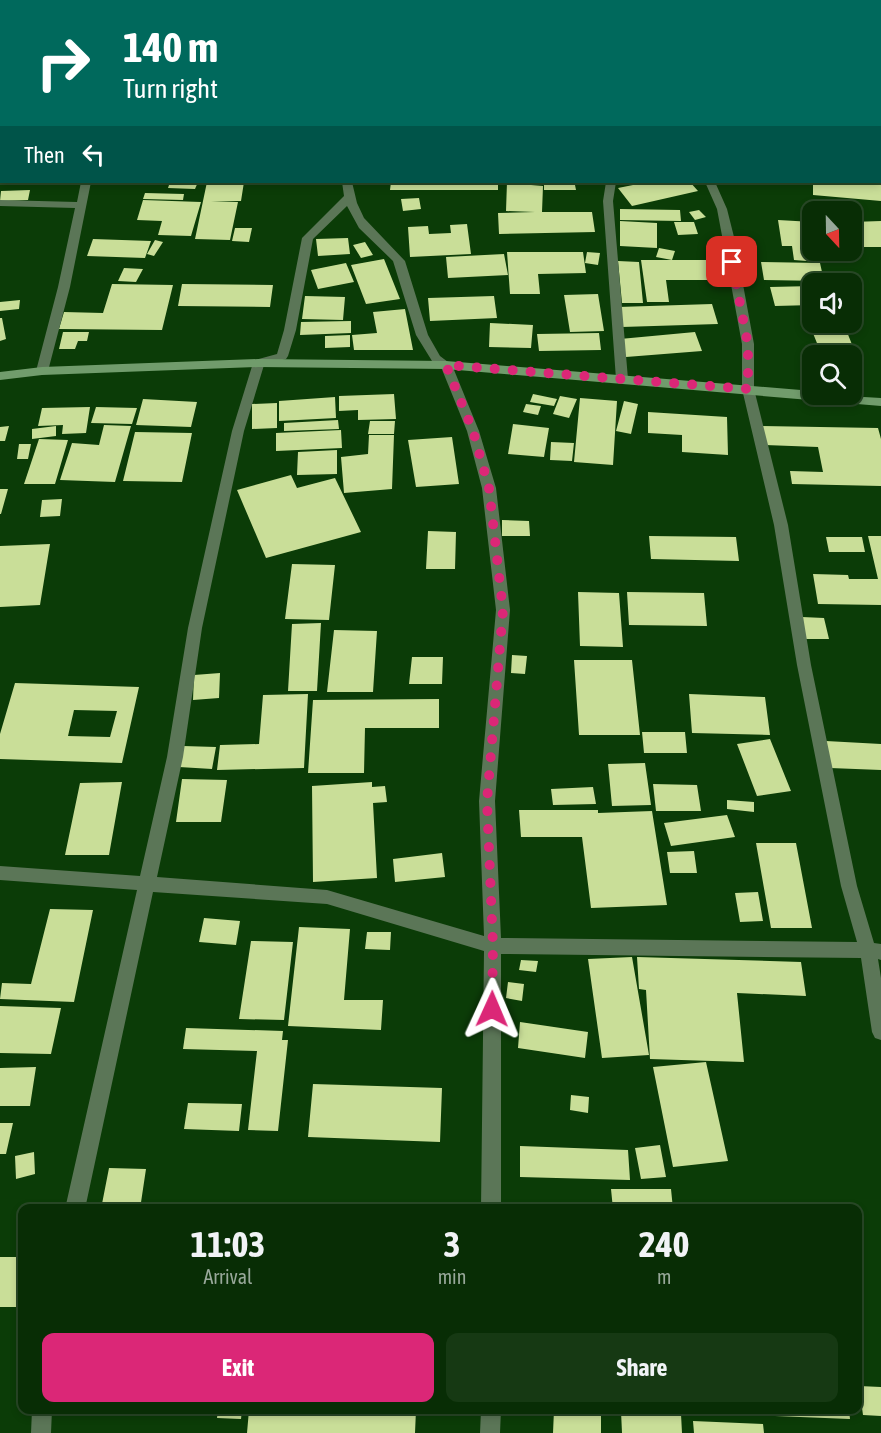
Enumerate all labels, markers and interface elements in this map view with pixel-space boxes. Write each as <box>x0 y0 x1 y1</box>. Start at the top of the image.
text: 140 m <box>123 23 218 71</box>
icon: right <box>24 24 102 102</box>
text: Turn right <box>123 73 218 104</box>
icon: left <box>77 138 110 171</box>
text: Then <box>24 142 65 168</box>
north arrow <box>802 201 862 261</box>
map controls <box>802 201 862 405</box>
pin <box>706 236 757 287</box>
icon: arrive <box>715 245 748 278</box>
button: sound <box>802 273 862 333</box>
button: search <box>802 345 862 405</box>
position arrow <box>460 977 524 1041</box>
text: 11:03 <box>190 1223 265 1265</box>
text: 3 <box>444 1223 460 1265</box>
text: 240 <box>639 1223 690 1265</box>
text: Arrival <box>203 1265 252 1288</box>
text: min <box>438 1265 466 1288</box>
text: m <box>657 1265 671 1288</box>
button: Exit <box>42 1333 434 1402</box>
button: Share <box>446 1333 838 1402</box>

